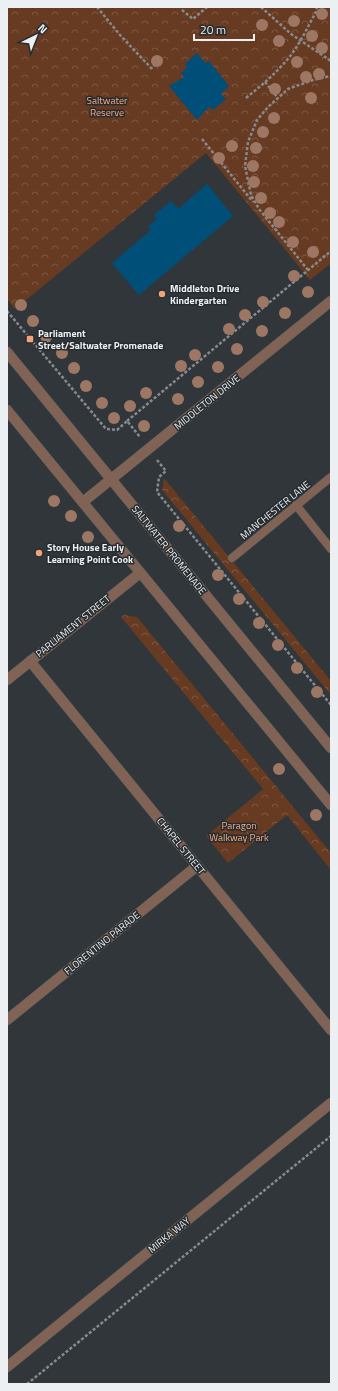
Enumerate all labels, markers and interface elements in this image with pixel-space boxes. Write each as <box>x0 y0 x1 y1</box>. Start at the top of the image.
north arrow <box>16 16 56 56</box>
scale bar <box>194 16 254 42</box>
text: N <box>35 20 51 37</box>
text: 20 m <box>200 20 226 39</box>
park label: Saltwater Reserve <box>87 93 128 120</box>
place label: Middleton Drive Kindergarten <box>170 281 239 308</box>
marker: Middleton Drive Kindergarten <box>157 289 167 299</box>
place label: Parliament Street/Saltwater Promenade <box>38 326 163 353</box>
marker: Parliament Street/Saltwater Promenade <box>25 334 35 344</box>
street label: MIDDLETON DRIVE <box>171 370 244 433</box>
street label: MANCHESTER LANE <box>237 477 314 543</box>
street label: SALTWATER PROMENADE <box>128 502 210 598</box>
place label: Story House Early Learning Point Cook <box>47 540 134 567</box>
marker: Story House Early Learning Point Cook <box>34 548 44 558</box>
street label: PARLIAMENT STREET <box>32 591 114 661</box>
street label: CHAPEL STREET <box>153 814 209 878</box>
park label: Paragon Walkway Park <box>209 818 269 845</box>
street label: FLORENTINO PARADE <box>61 907 144 978</box>
street label: MIRKA WAY <box>145 1213 194 1257</box>

